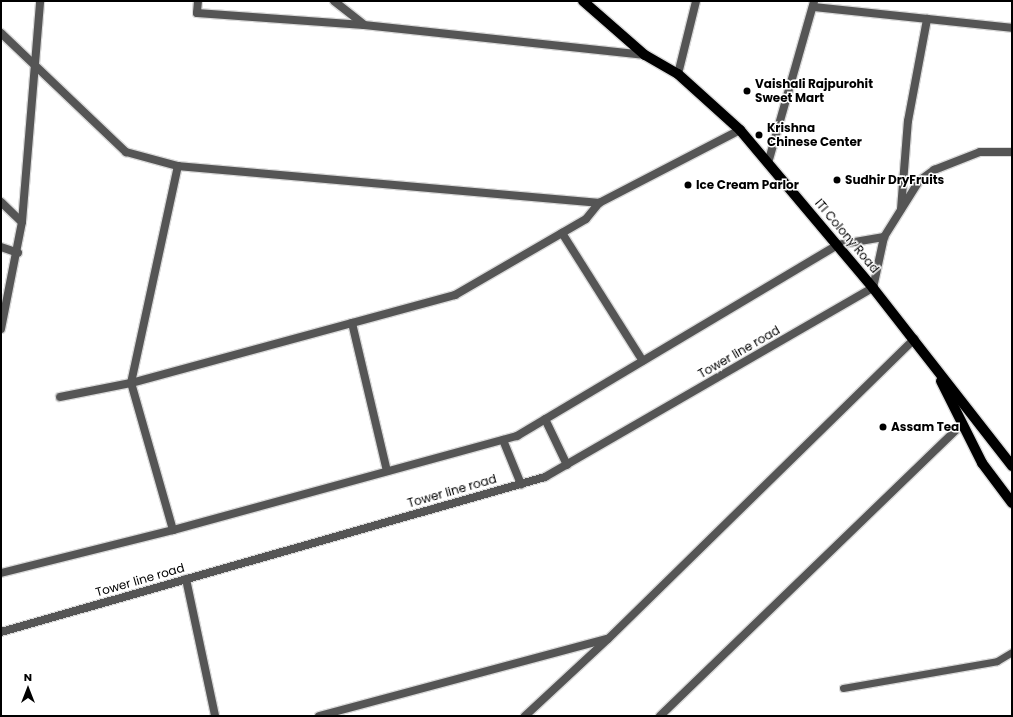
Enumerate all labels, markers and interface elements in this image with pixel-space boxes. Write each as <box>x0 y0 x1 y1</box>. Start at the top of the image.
place label: Vaishali Rajpurohit Sweet Mart <box>755 77 873 105</box>
marker: Vaishali Rajpurohit Sweet Mart <box>742 86 752 96</box>
place label: Krishna Chinese Center <box>767 121 862 149</box>
marker: Krishna Chinese Center <box>754 130 764 140</box>
place label: Sudhir DryFruits <box>845 173 944 187</box>
marker: Sudhir DryFruits <box>832 175 842 185</box>
place label: Ice Cream Parlor <box>696 178 799 192</box>
marker: Ice Cream Parlor <box>683 180 693 190</box>
street label: ITI Colony Road <box>812 196 882 276</box>
street label: Tower line road <box>696 323 782 381</box>
place label: Assam Tea <box>891 420 959 434</box>
marker: Assam Tea <box>878 422 888 432</box>
street label: Tower line road <box>406 471 498 511</box>
street label: Tower line road <box>94 560 186 600</box>
north arrow <box>8 669 48 709</box>
text: N <box>24 669 32 685</box>

